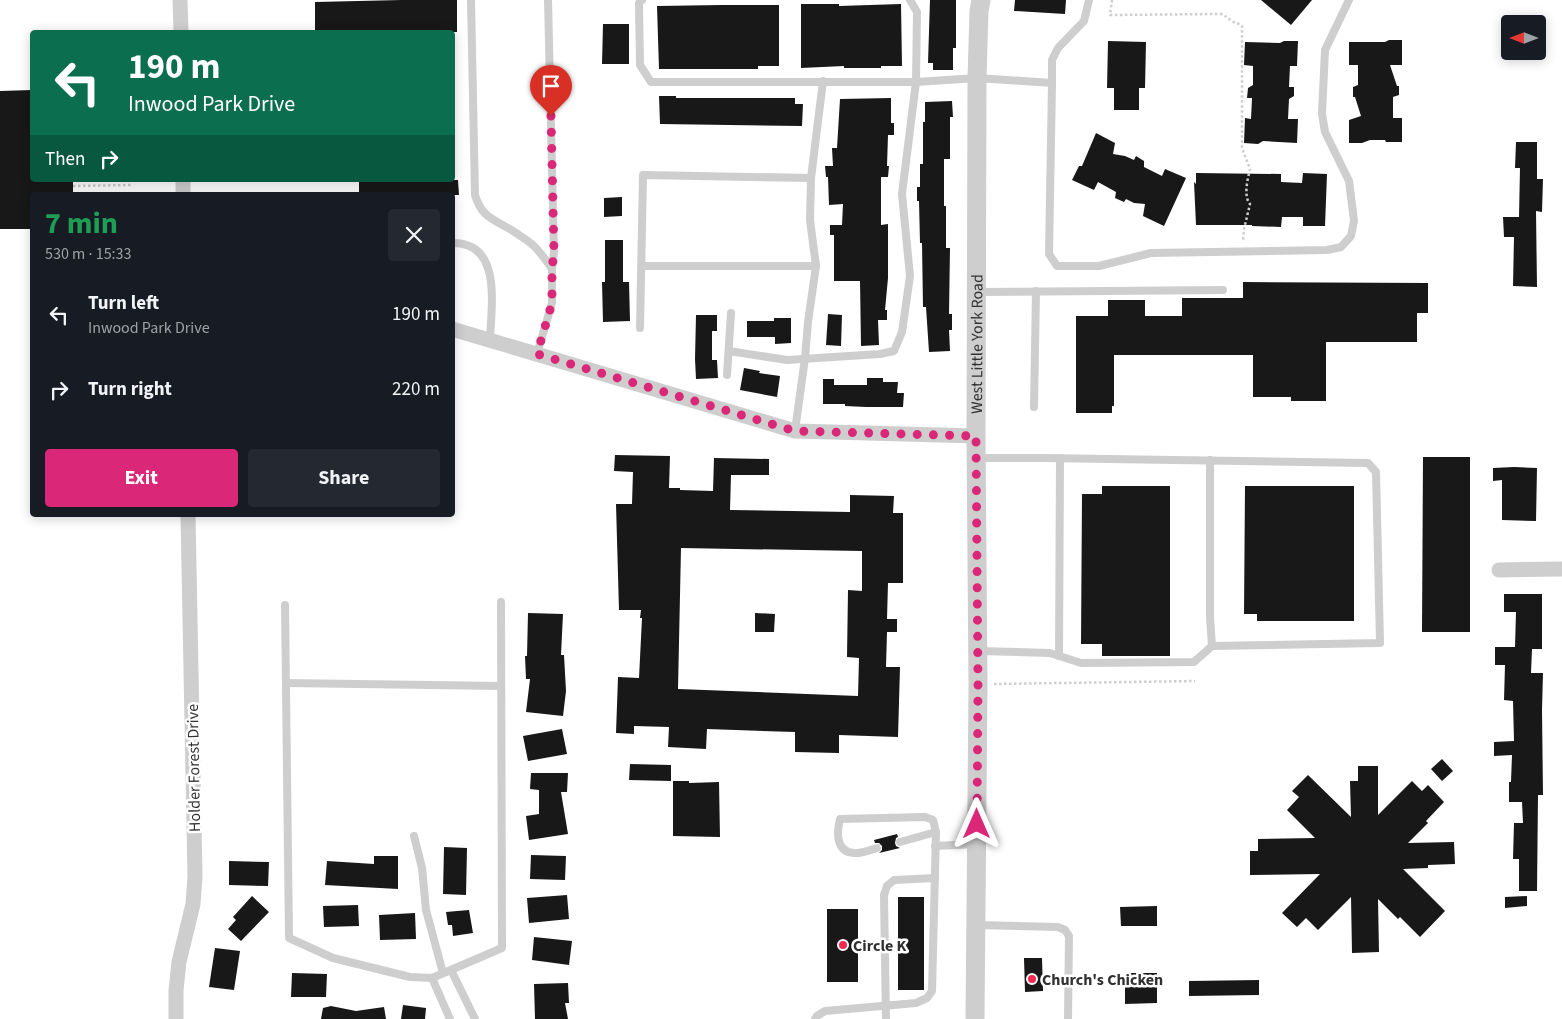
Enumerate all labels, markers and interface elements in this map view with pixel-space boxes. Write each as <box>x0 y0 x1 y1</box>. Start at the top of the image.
north arrow <box>1501 15 1546 60</box>
map controls <box>1501 15 1546 60</box>
text: 190 m <box>128 42 220 92</box>
icon: left <box>45 50 110 115</box>
pin <box>530 65 572 116</box>
icon: arrive <box>537 72 565 100</box>
text: Inwood Park Drive <box>128 88 295 120</box>
icon: right <box>95 145 123 173</box>
text: Then <box>45 146 85 173</box>
text: 7 min <box>45 202 118 245</box>
button: close <box>388 209 440 261</box>
text: 530 m · 15:33 <box>45 243 132 265</box>
street label: West Little York Road <box>966 274 988 414</box>
text: Turn left <box>88 290 159 317</box>
icon: left <box>45 301 73 329</box>
text: 190 m <box>392 301 440 328</box>
text: Inwood Park Drive <box>88 317 210 339</box>
icon: right <box>45 376 73 404</box>
text: Turn right <box>88 376 172 403</box>
text: 220 m <box>392 376 440 403</box>
button: Exit <box>45 449 238 507</box>
button: Share <box>248 449 440 507</box>
street label: Holder Forest Drive <box>182 704 206 832</box>
position arrow <box>950 797 1002 849</box>
place label: Circle K <box>853 935 906 957</box>
marker: Circle K <box>837 939 849 951</box>
place label: Church's Chicken <box>1042 969 1163 991</box>
marker: Church's Chicken <box>1026 973 1038 985</box>

